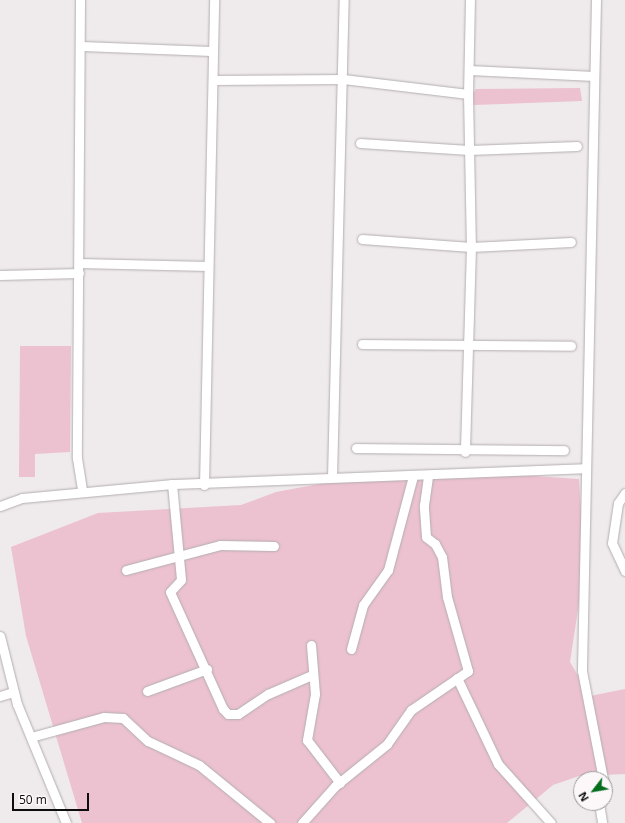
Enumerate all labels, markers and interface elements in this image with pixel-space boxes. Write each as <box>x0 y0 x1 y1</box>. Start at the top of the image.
north arrow <box>573 771 613 811</box>
scale bar <box>14 785 91 811</box>
text: N <box>574 789 592 805</box>
text: 50 m <box>19 791 47 808</box>

